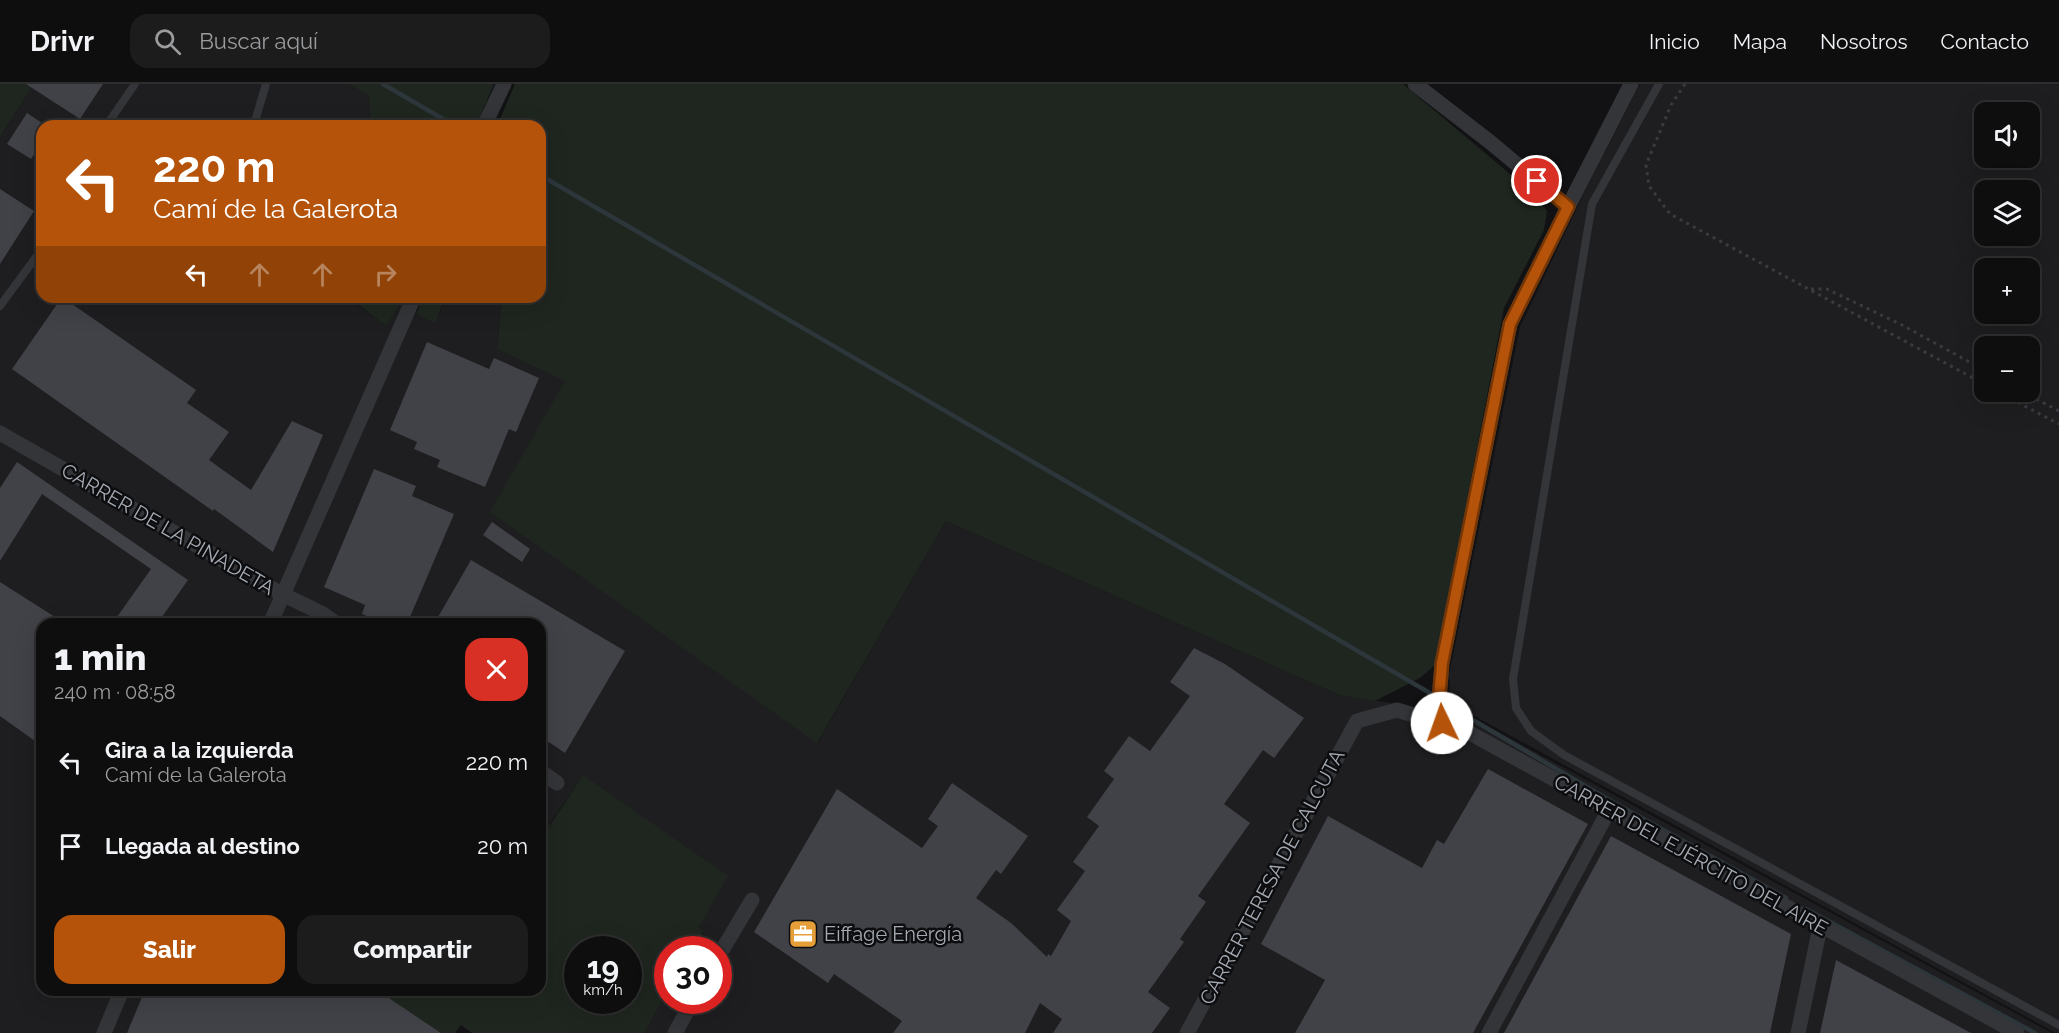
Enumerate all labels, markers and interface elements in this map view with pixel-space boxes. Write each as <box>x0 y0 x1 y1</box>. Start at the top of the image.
search box <box>130 14 550 68</box>
text: Drivr <box>30 25 94 58</box>
icon: search <box>151 25 184 58</box>
text: Buscar aquí <box>199 28 318 54</box>
text: Inicio <box>1649 29 1700 54</box>
text: Mapa <box>1733 29 1787 54</box>
text: Nosotros <box>1820 29 1908 54</box>
text: Contacto <box>1941 29 2029 54</box>
map controls <box>1974 102 2040 402</box>
button: sound <box>1974 102 2040 168</box>
text: 220 m <box>153 143 275 192</box>
icon: left <box>54 144 132 222</box>
pin <box>1511 155 1562 206</box>
icon: arrive <box>1520 164 1553 197</box>
button: layers <box>1974 180 2040 246</box>
text: Camí de la Galerota <box>153 193 398 224</box>
icon: left <box>180 258 213 291</box>
icon: ahead <box>243 258 276 291</box>
icon: ahead <box>306 258 339 291</box>
icon: right <box>369 258 402 291</box>
button: + <box>1974 258 2040 324</box>
button: − <box>1974 336 2040 402</box>
street label: CARRER DE LA PINADETA <box>57 458 279 600</box>
text: 1 min <box>54 636 146 678</box>
button: close <box>465 638 528 701</box>
text: 240 m · 08:58 <box>54 680 176 704</box>
position arrow <box>1410 691 1474 755</box>
text: Gira a la izquierda <box>105 737 294 763</box>
street label: CARRER TERESA DE CALCUTA <box>1194 745 1350 1009</box>
icon: left <box>54 746 87 779</box>
text: 220 m <box>466 749 528 775</box>
text: Camí de la Galerota <box>105 763 287 787</box>
street label: CARRER DEL EJÉRCITO DEL AIRE <box>1550 769 1832 941</box>
icon: arrive <box>54 830 87 863</box>
text: Llegada al destino <box>105 833 300 859</box>
text: 20 m <box>477 833 528 859</box>
button: Salir <box>54 915 285 984</box>
button: Compartir <box>297 915 528 984</box>
office icon: Eiffage Energía <box>787 918 819 950</box>
place label: Eiffage Energía <box>824 922 962 946</box>
speed limit sign: 30 <box>654 936 732 1014</box>
text: 19 <box>587 950 619 985</box>
text: km/h <box>583 981 623 999</box>

